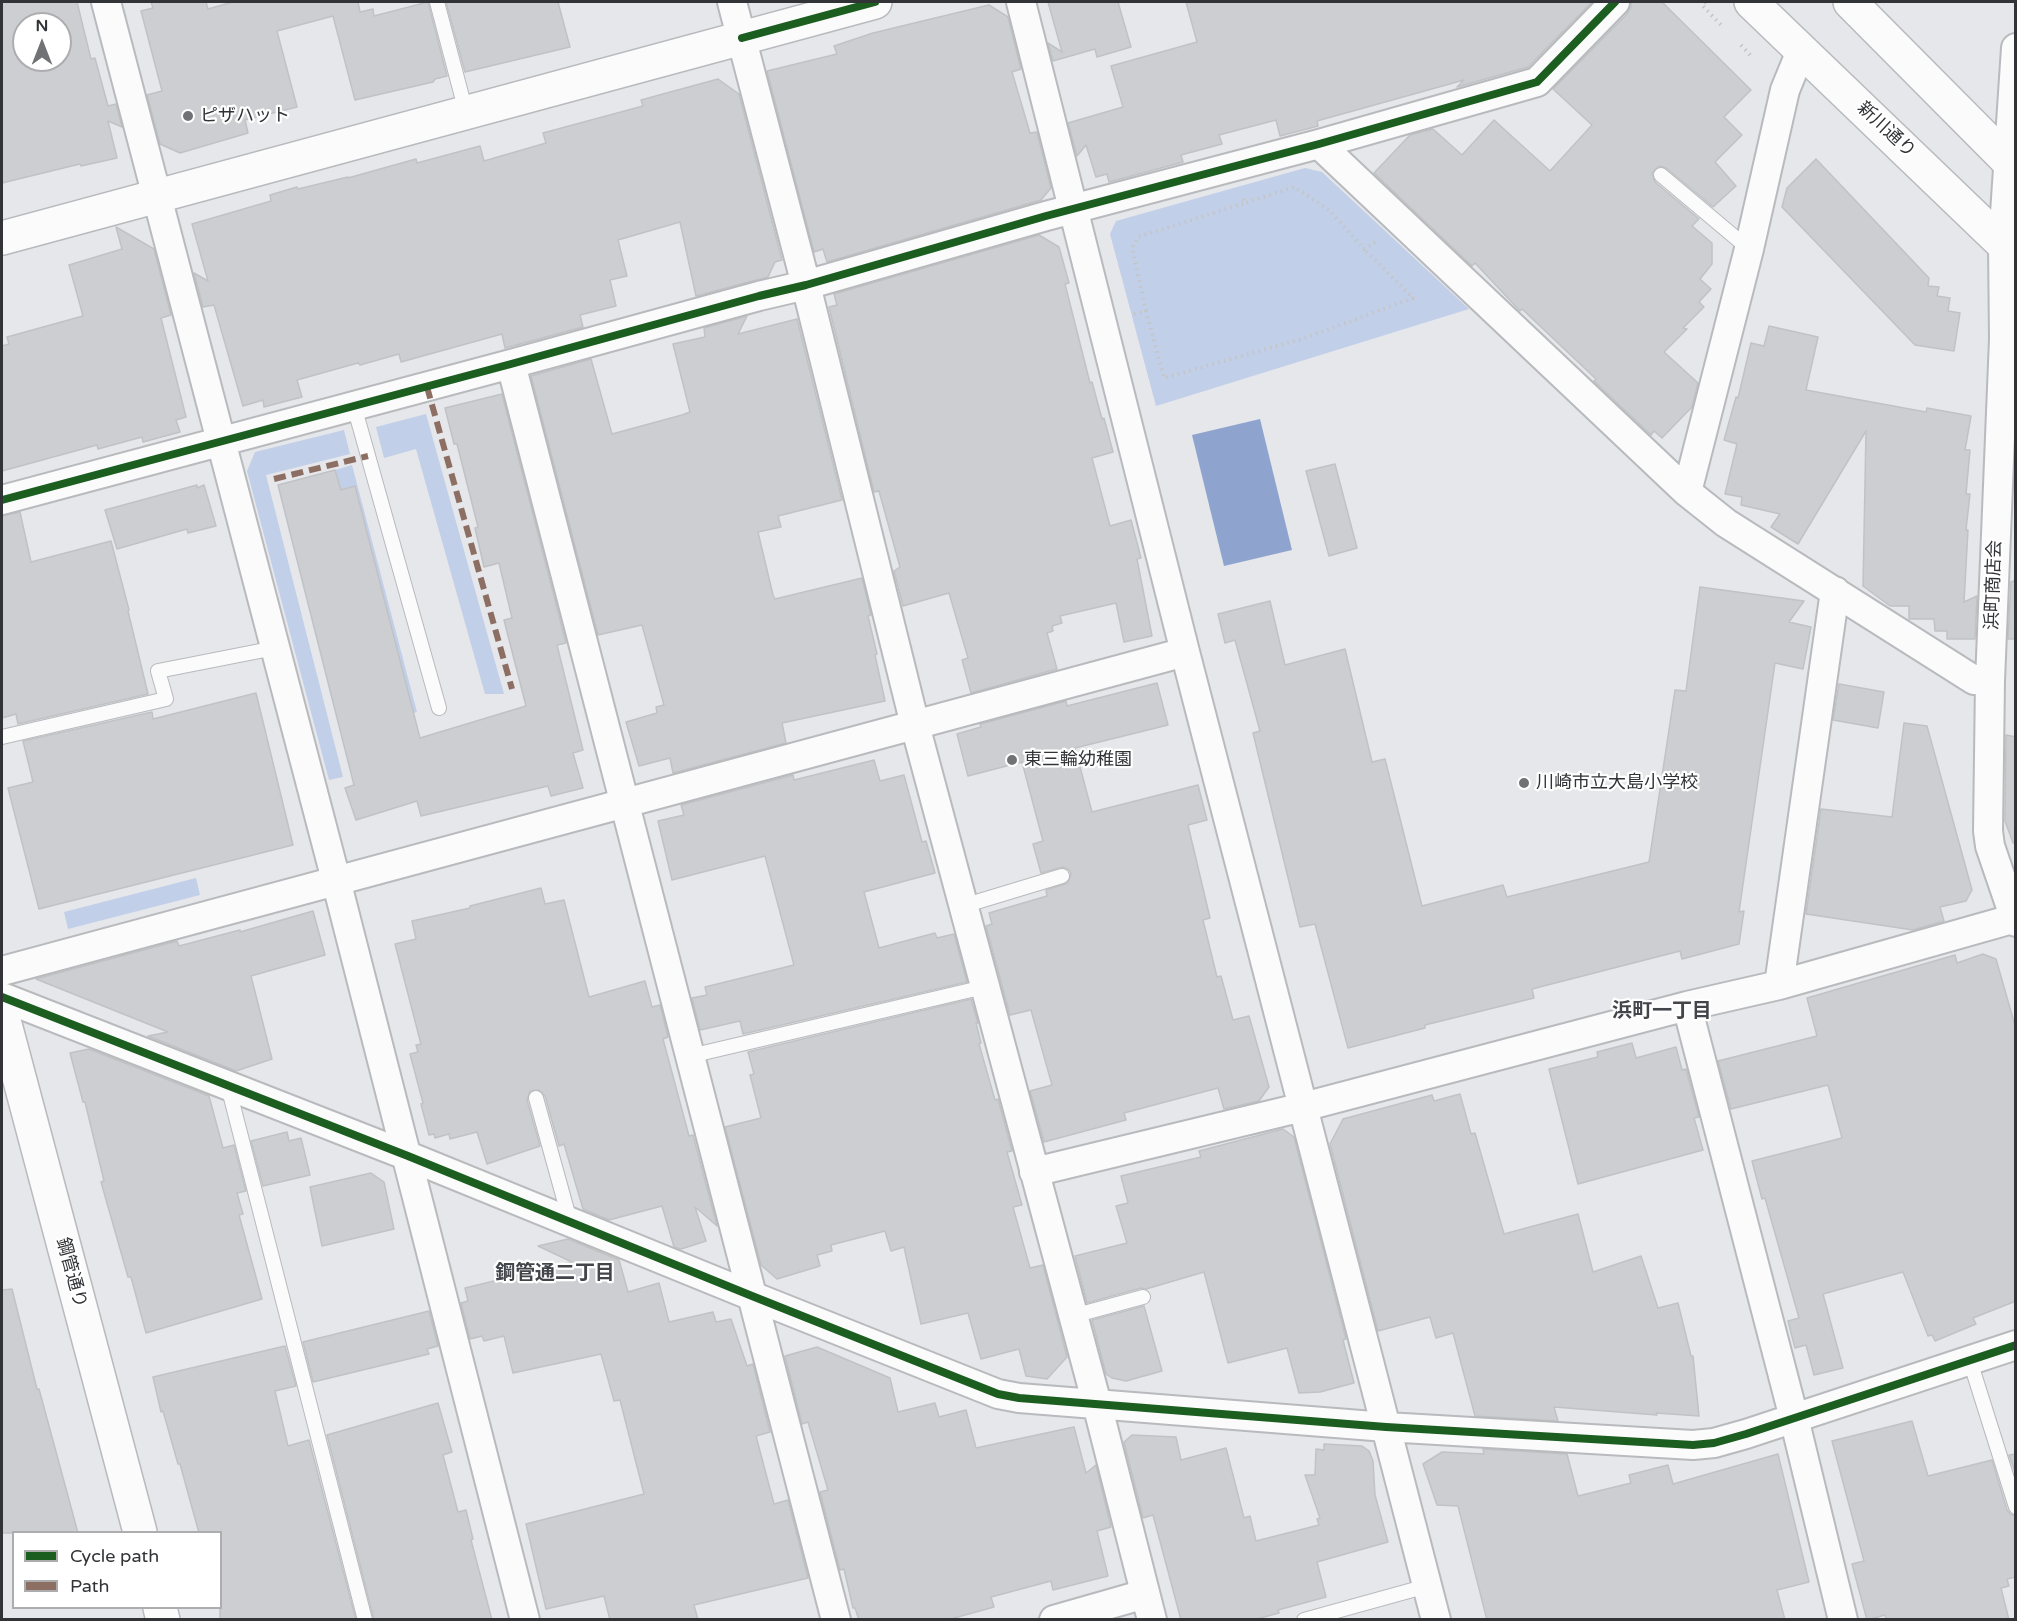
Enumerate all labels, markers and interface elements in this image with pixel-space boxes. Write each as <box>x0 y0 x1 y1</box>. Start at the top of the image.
north arrow <box>12 12 72 72</box>
text: N <box>36 16 48 36</box>
street label: 新川通り <box>1852 98 1920 162</box>
place label: ピザハット <box>200 105 290 127</box>
marker: ピザハット <box>181 109 195 123</box>
street label: 浜町商店会 <box>1982 540 2006 630</box>
place label: 東三輪幼稚園 <box>1024 749 1132 771</box>
marker: 東三輪幼稚園 <box>1005 753 1019 767</box>
place label: 川崎市立大島小学校 <box>1536 772 1698 794</box>
marker: 川崎市立大島小学校 <box>1517 776 1531 790</box>
district label: 浜町一丁目 <box>1612 1000 1712 1024</box>
street label: 鋼管通り <box>51 1235 91 1311</box>
district label: 鋼管通二丁目 <box>495 1262 615 1286</box>
legend <box>12 1531 222 1609</box>
text: Cycle path <box>70 1545 159 1567</box>
text: Path <box>70 1575 109 1597</box>

